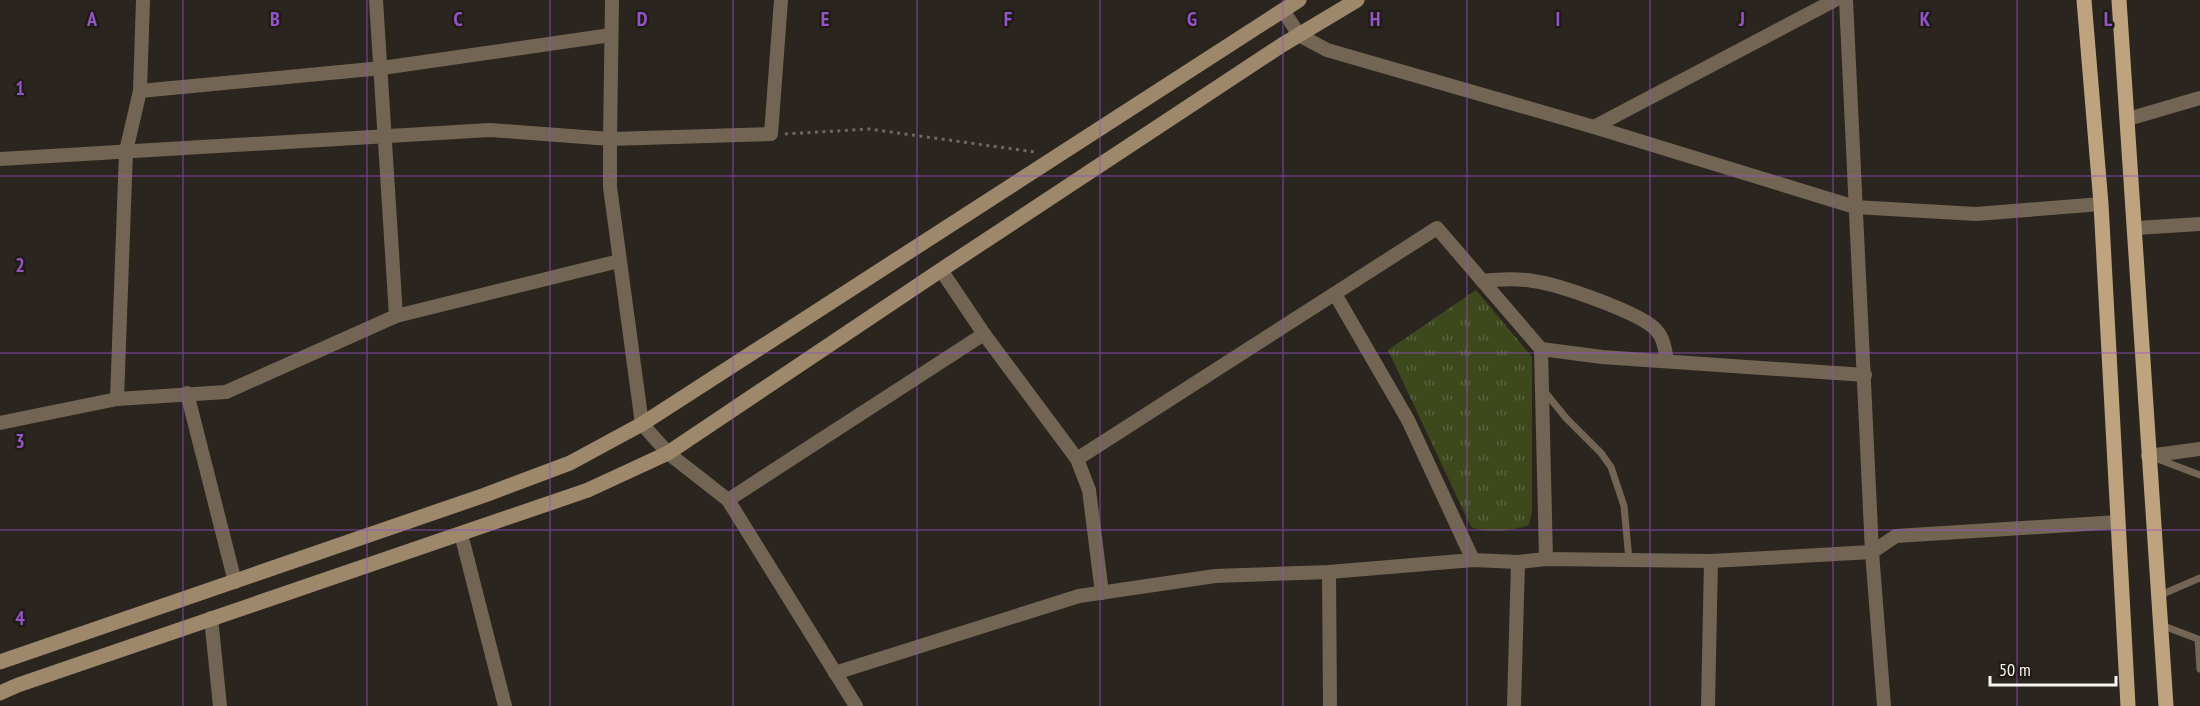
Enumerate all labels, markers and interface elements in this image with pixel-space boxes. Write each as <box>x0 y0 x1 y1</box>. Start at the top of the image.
text: A <box>86 6 98 32</box>
text: B <box>270 6 280 32</box>
text: C <box>453 6 463 32</box>
text: D <box>637 6 648 32</box>
text: E <box>821 6 829 32</box>
text: F <box>1004 6 1012 32</box>
text: G <box>1187 6 1197 32</box>
text: H <box>1370 6 1380 32</box>
text: I <box>1556 6 1560 32</box>
text: J <box>1738 6 1745 32</box>
text: K <box>1920 6 1931 32</box>
text: L <box>2104 6 2113 32</box>
text: 1 <box>15 75 25 101</box>
text: 2 <box>15 252 25 278</box>
text: 3 <box>15 428 25 454</box>
text: 4 <box>15 605 25 631</box>
scale bar <box>1990 649 2116 687</box>
text: 50 m <box>1999 658 2031 681</box>

